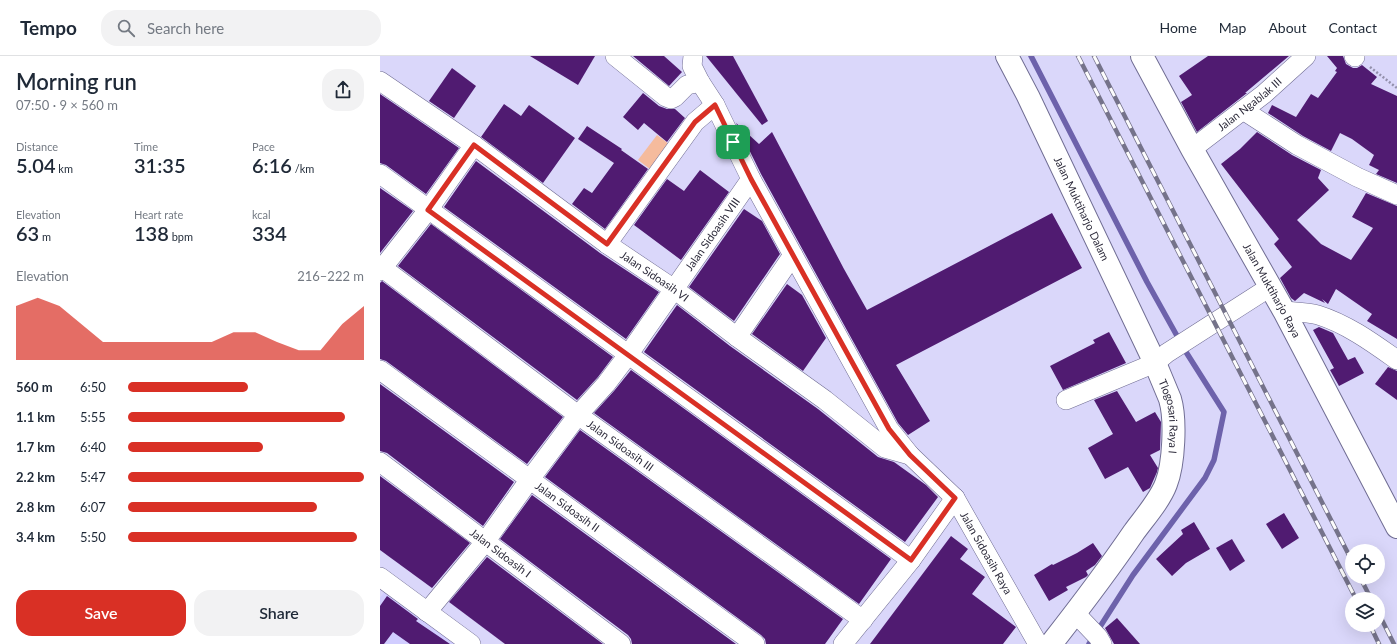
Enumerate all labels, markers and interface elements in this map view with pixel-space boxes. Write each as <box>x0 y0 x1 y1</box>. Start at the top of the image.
search box <box>101 10 381 46</box>
text: Tempo <box>20 16 77 39</box>
icon: search <box>115 17 137 39</box>
text: Search here <box>147 19 224 37</box>
text: Home <box>1159 19 1197 36</box>
text: Map <box>1219 19 1246 36</box>
text: About <box>1268 19 1306 36</box>
text: Contact <box>1328 19 1377 36</box>
text: Morning run <box>16 68 137 95</box>
button: share <box>322 69 364 111</box>
street label: Jalan Ngablak III <box>1215 74 1284 133</box>
text: 07:50 · 9 × 560 m <box>16 97 118 113</box>
pin <box>716 125 750 159</box>
icon: arrive <box>722 131 744 153</box>
text: Distance <box>16 140 58 153</box>
text: Time <box>134 140 158 153</box>
text: Pace <box>252 140 275 153</box>
text: 5.04 <box>16 153 56 177</box>
text: 31:35 <box>134 153 185 177</box>
text: 6:16 <box>252 153 292 177</box>
street label: Jalan Muktiharjo Dalam <box>1052 154 1112 263</box>
text: km <box>56 162 73 175</box>
text: /km <box>292 162 314 175</box>
street label: Jalan Sidoasih VIII <box>682 195 742 273</box>
text: Elevation <box>16 208 61 221</box>
text: Heart rate <box>134 208 183 221</box>
text: kcal <box>252 208 271 221</box>
text: 63 <box>16 221 39 245</box>
text: 138 <box>134 221 169 245</box>
text: 334 <box>252 221 287 245</box>
text: m <box>39 230 51 243</box>
text: bpm <box>169 230 193 243</box>
street label: Jalan Muktiharjo Raya <box>1241 241 1304 340</box>
street label: Jalan Sidoasih VI <box>618 248 692 304</box>
text: Elevation <box>16 268 69 284</box>
text: 216–222 m <box>297 268 364 284</box>
street label: Tlogosari Raya I <box>1156 377 1181 455</box>
text: 560 m <box>16 379 53 395</box>
text: 6:50 <box>80 379 106 395</box>
text: 1.1 km <box>16 409 55 425</box>
text: 5:55 <box>80 409 106 425</box>
street label: Jalan Sidoasih III <box>585 417 657 473</box>
text: 1.7 km <box>16 439 55 455</box>
text: 6:40 <box>80 439 106 455</box>
text: 2.2 km <box>16 469 55 485</box>
text: 5:47 <box>80 469 106 485</box>
street label: Jalan Sidoasih II <box>533 479 602 534</box>
text: 2.8 km <box>16 499 55 515</box>
text: 6:07 <box>80 499 106 515</box>
street label: Jalan Sidoasih Raya <box>958 509 1015 596</box>
street label: Jalan Sidoasih I <box>468 525 534 580</box>
text: 3.4 km <box>16 529 55 545</box>
text: 5:50 <box>80 529 106 545</box>
map controls <box>1345 544 1385 632</box>
button: locate <box>1345 544 1385 584</box>
button: Save <box>16 590 186 636</box>
button: Share <box>194 590 364 636</box>
button: layers <box>1345 592 1385 632</box>

